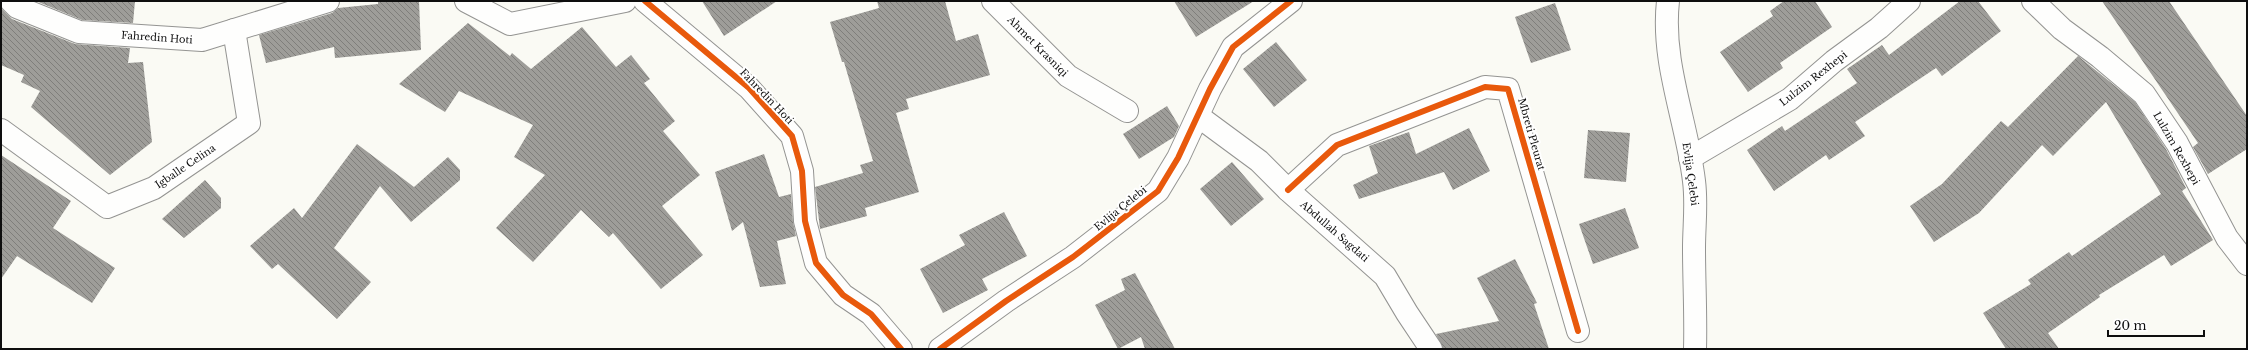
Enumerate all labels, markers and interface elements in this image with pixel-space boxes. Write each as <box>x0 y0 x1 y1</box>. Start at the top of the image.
street label: Ahmet Krasniqi <box>1004 13 1071 80</box>
street label: Fahredin Hoti <box>121 29 194 47</box>
street label: Lulzim Rexhepi <box>1777 48 1850 109</box>
street label: Fahredin Hoti <box>737 66 797 127</box>
street label: Mbreti Pleurat <box>1515 97 1548 172</box>
street label: Lulzim Rexhepi <box>2150 109 2203 188</box>
street label: Igballe Celina <box>153 141 218 191</box>
street label: Evlija Çelebi <box>1680 142 1701 207</box>
street label: Evlija Çelebi <box>1091 183 1150 233</box>
street label: Abdullah Sagdati <box>1297 197 1372 265</box>
scale bar <box>2108 312 2204 338</box>
text: 20 m <box>2114 318 2146 333</box>

